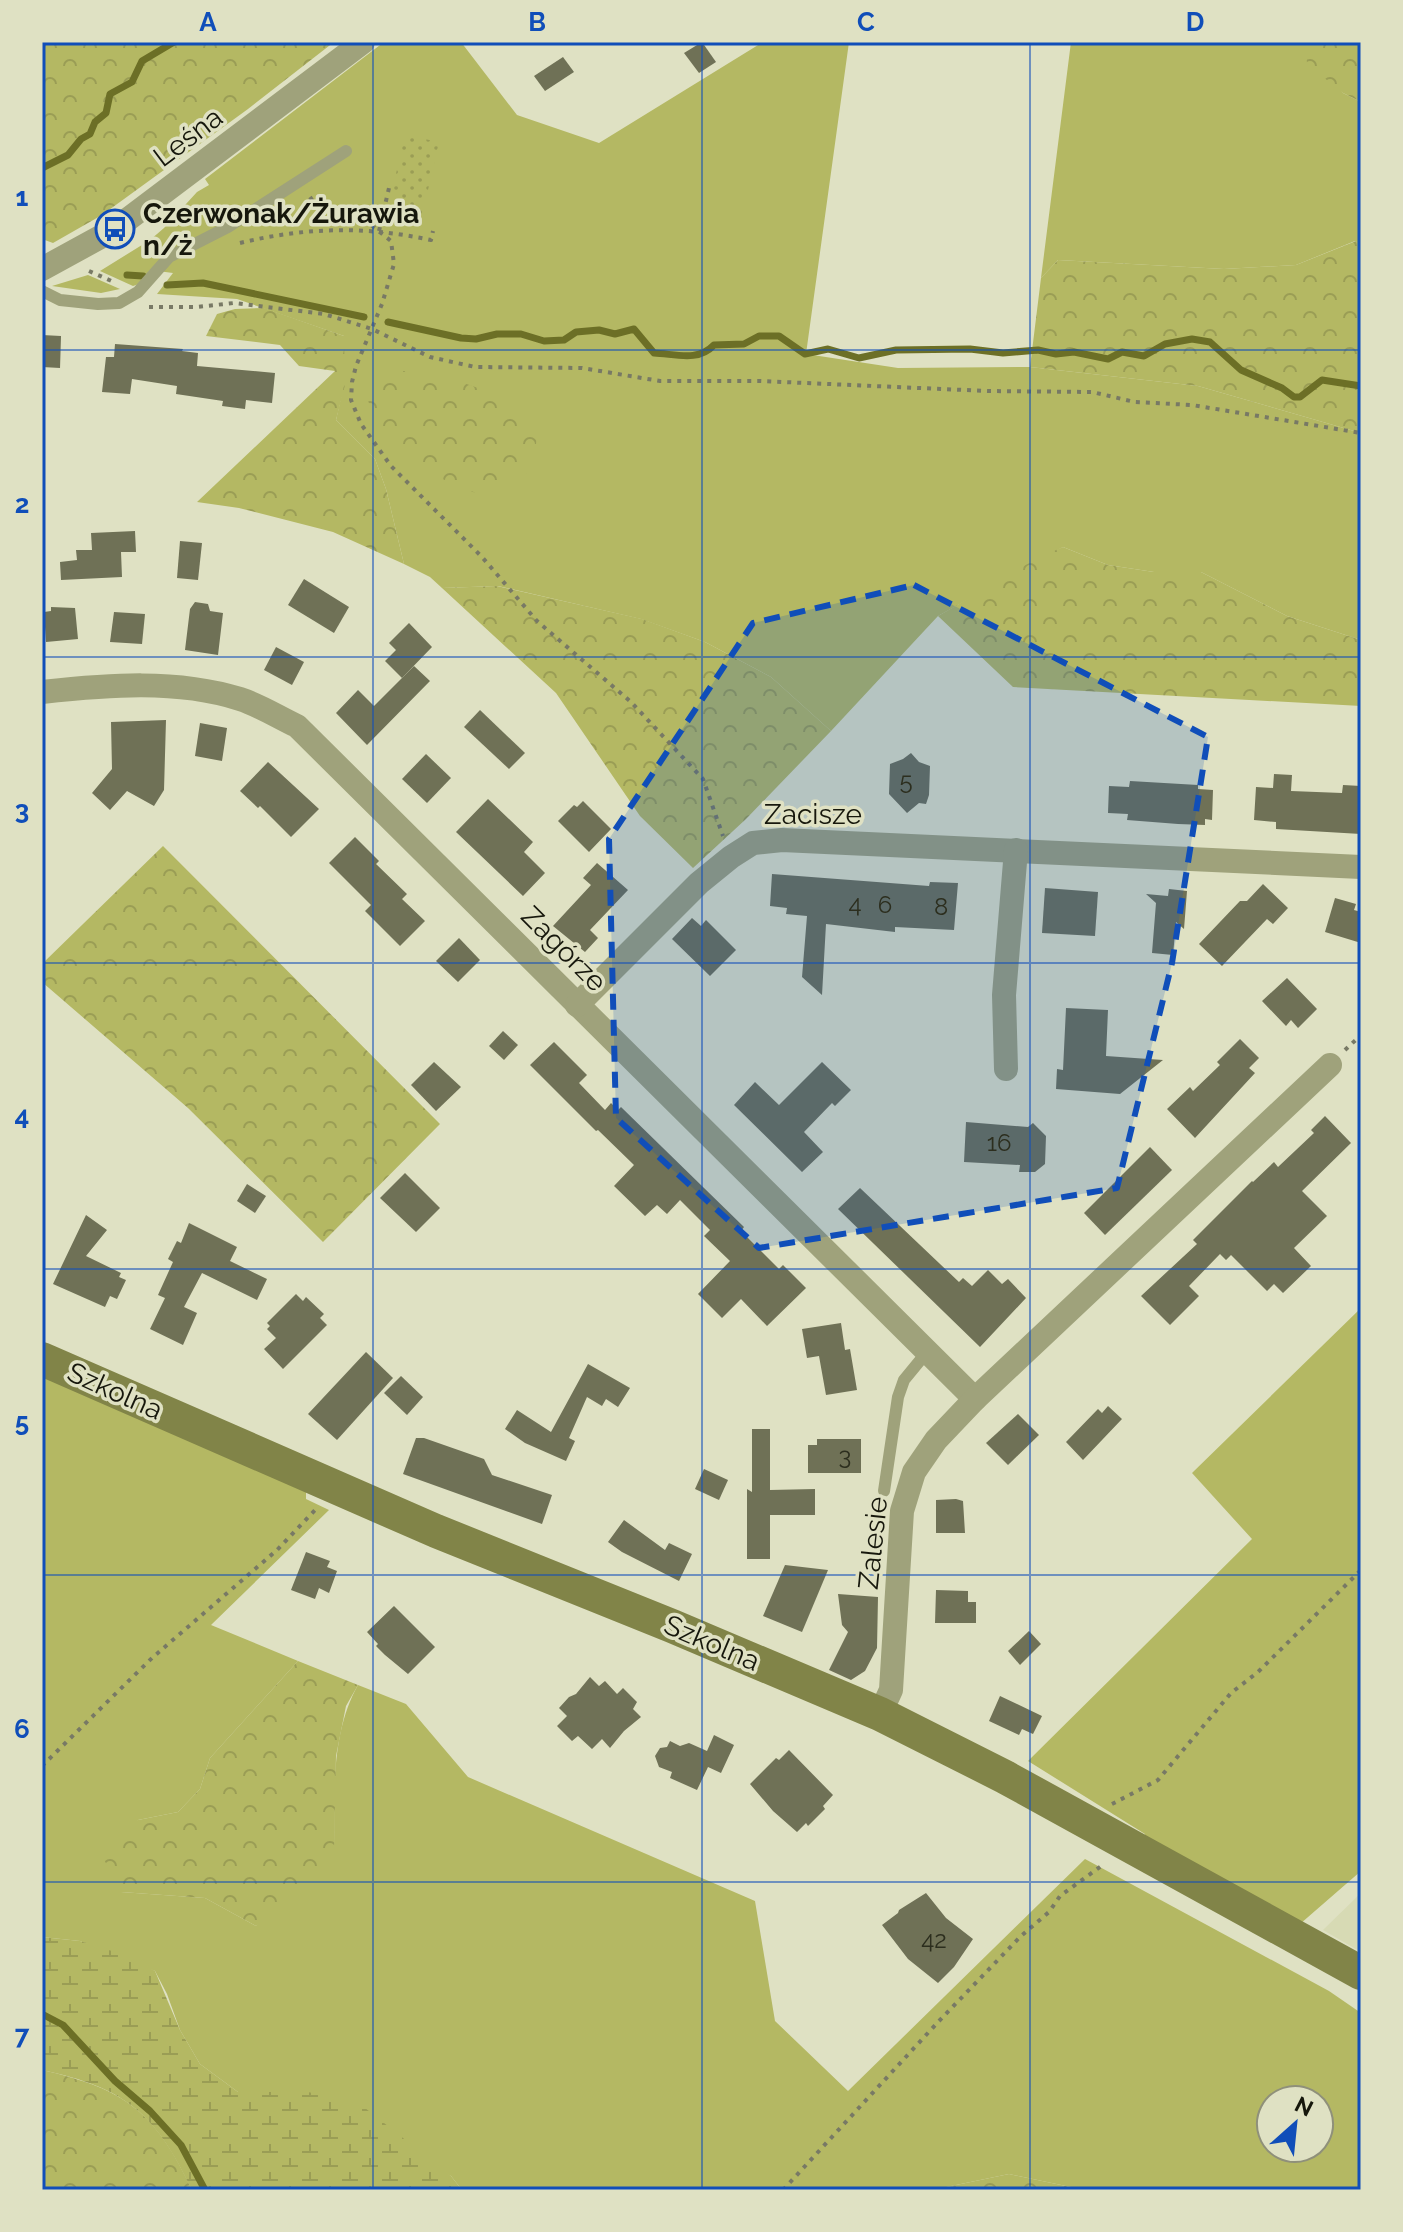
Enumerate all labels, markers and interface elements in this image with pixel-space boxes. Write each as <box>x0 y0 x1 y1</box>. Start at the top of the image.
text: A <box>199 7 217 37</box>
text: B <box>528 7 546 37</box>
text: C <box>857 7 875 37</box>
text: D <box>1186 7 1204 37</box>
street label: Leśna <box>147 100 229 174</box>
text: 1 <box>16 182 29 212</box>
place label: Czerwonak/Żurawia n/ż <box>143 197 419 262</box>
bus stop icon: Czerwonak/Żurawia n/ż <box>94 208 136 250</box>
text: 2 <box>15 489 29 519</box>
house number: 5 <box>899 766 913 795</box>
text: 3 <box>15 795 29 825</box>
street label: Zacisze <box>764 798 862 831</box>
house number: 4 <box>848 889 862 918</box>
house number: 6 <box>878 890 892 919</box>
house number: 8 <box>934 892 948 921</box>
street label: Zagórze <box>515 900 613 998</box>
text: 4 <box>15 1101 29 1131</box>
house number: 16 <box>987 1128 1011 1157</box>
street label: Szkolna <box>62 1355 168 1427</box>
text: 5 <box>15 1407 29 1437</box>
house number: 3 <box>839 1441 851 1470</box>
street label: Zalesie <box>852 1495 894 1591</box>
street label: Szkolna <box>659 1608 765 1678</box>
text: 6 <box>14 1714 30 1744</box>
house number: 42 <box>921 1925 947 1954</box>
text: 7 <box>15 2020 30 2050</box>
north arrow <box>1255 2084 1335 2164</box>
text: N <box>1291 2091 1317 2122</box>

